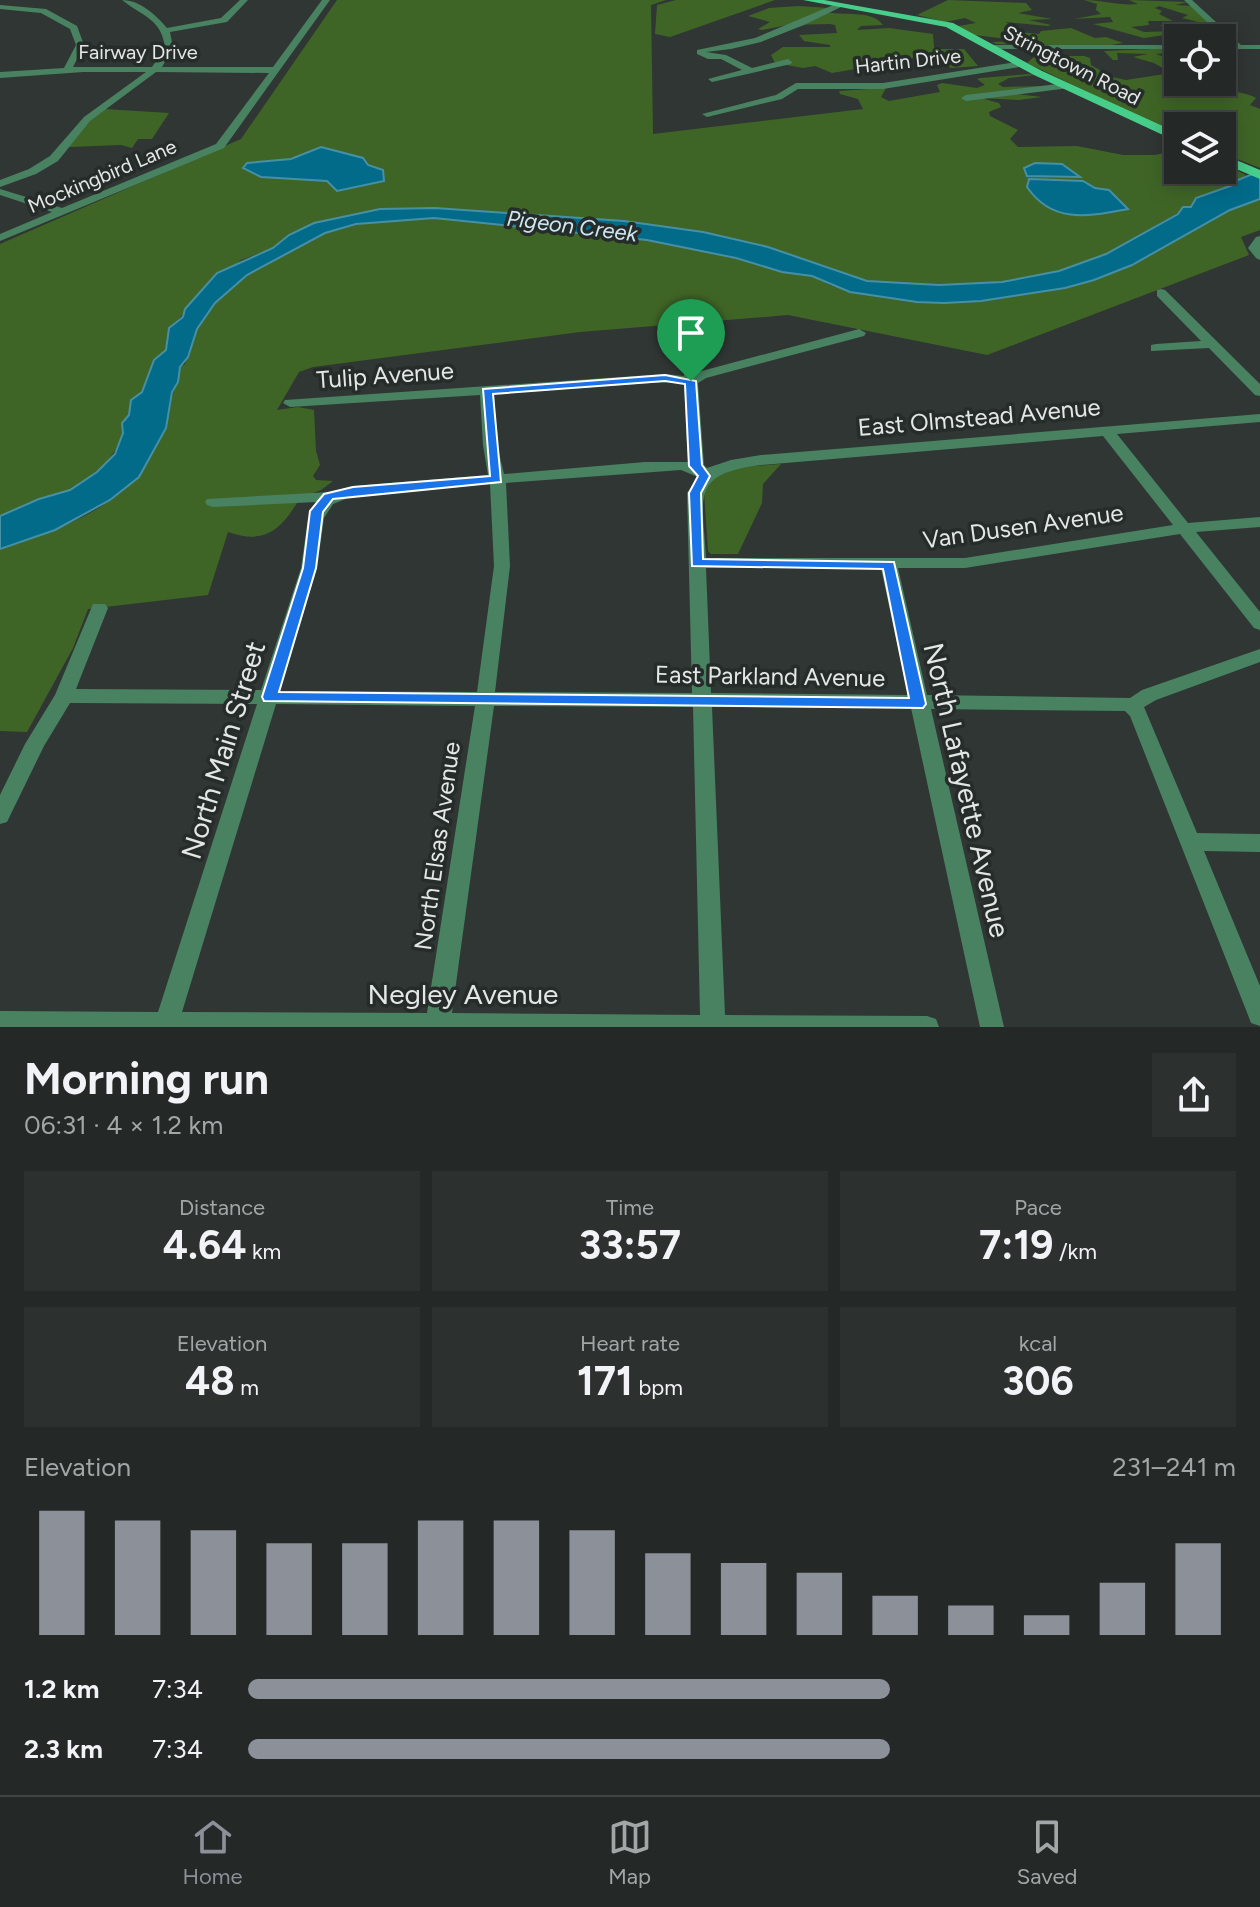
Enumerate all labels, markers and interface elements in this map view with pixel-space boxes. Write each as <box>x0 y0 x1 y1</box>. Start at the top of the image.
street label: Stringtown Road <box>999 20 1145 110</box>
map controls <box>1164 24 1236 184</box>
button: locate <box>1164 24 1236 96</box>
street label: Fairway Drive <box>78 40 198 64</box>
street label: Hartin Drive <box>854 43 962 79</box>
button: layers <box>1164 112 1236 184</box>
street label: Mockingbird Lane <box>24 134 180 218</box>
water label: Pigeon Creek <box>505 205 640 248</box>
pin <box>657 299 725 381</box>
icon: arrive <box>669 311 713 355</box>
street label: Tulip Avenue <box>315 356 455 394</box>
street label: East Olmstead Avenue <box>856 392 1102 442</box>
street label: Van Dusen Avenue <box>921 498 1125 554</box>
street label: North Main Street <box>174 637 272 863</box>
street label: North Lafayette Avenue <box>917 639 1017 941</box>
street label: East Parkland Avenue <box>655 659 885 693</box>
street label: North Elsas Avenue <box>408 740 466 952</box>
street label: Negley Avenue <box>368 977 558 1011</box>
text: Morning run <box>24 1052 269 1105</box>
button: share <box>1152 1053 1236 1137</box>
text: 06:31 · 4 × 1.2 km <box>24 1109 223 1141</box>
text: Distance <box>179 1194 265 1221</box>
text: Time <box>606 1194 654 1221</box>
text: Pace <box>1014 1194 1062 1221</box>
text: 4.64 <box>163 1221 246 1269</box>
text: 33:57 <box>579 1221 681 1269</box>
text: 7:19 <box>979 1221 1053 1269</box>
text: km <box>246 1238 281 1265</box>
text: /km <box>1053 1238 1097 1265</box>
text: Elevation <box>177 1330 267 1357</box>
text: Heart rate <box>580 1330 680 1357</box>
text: kcal <box>1019 1330 1057 1357</box>
text: 48 <box>185 1357 235 1405</box>
text: 171 <box>577 1357 633 1405</box>
text: 306 <box>1002 1357 1074 1405</box>
text: m <box>235 1374 259 1401</box>
text: bpm <box>633 1374 683 1401</box>
text: Elevation <box>24 1451 131 1483</box>
text: 231–241 m <box>1112 1451 1236 1483</box>
text: 1.2 km <box>24 1673 99 1705</box>
text: 7:34 <box>152 1673 203 1705</box>
text: 2.3 km <box>24 1733 103 1765</box>
text: 7:34 <box>152 1733 203 1765</box>
tab: Home <box>183 1815 243 1890</box>
tab: Map <box>608 1815 652 1890</box>
tab: Saved <box>1017 1815 1077 1890</box>

